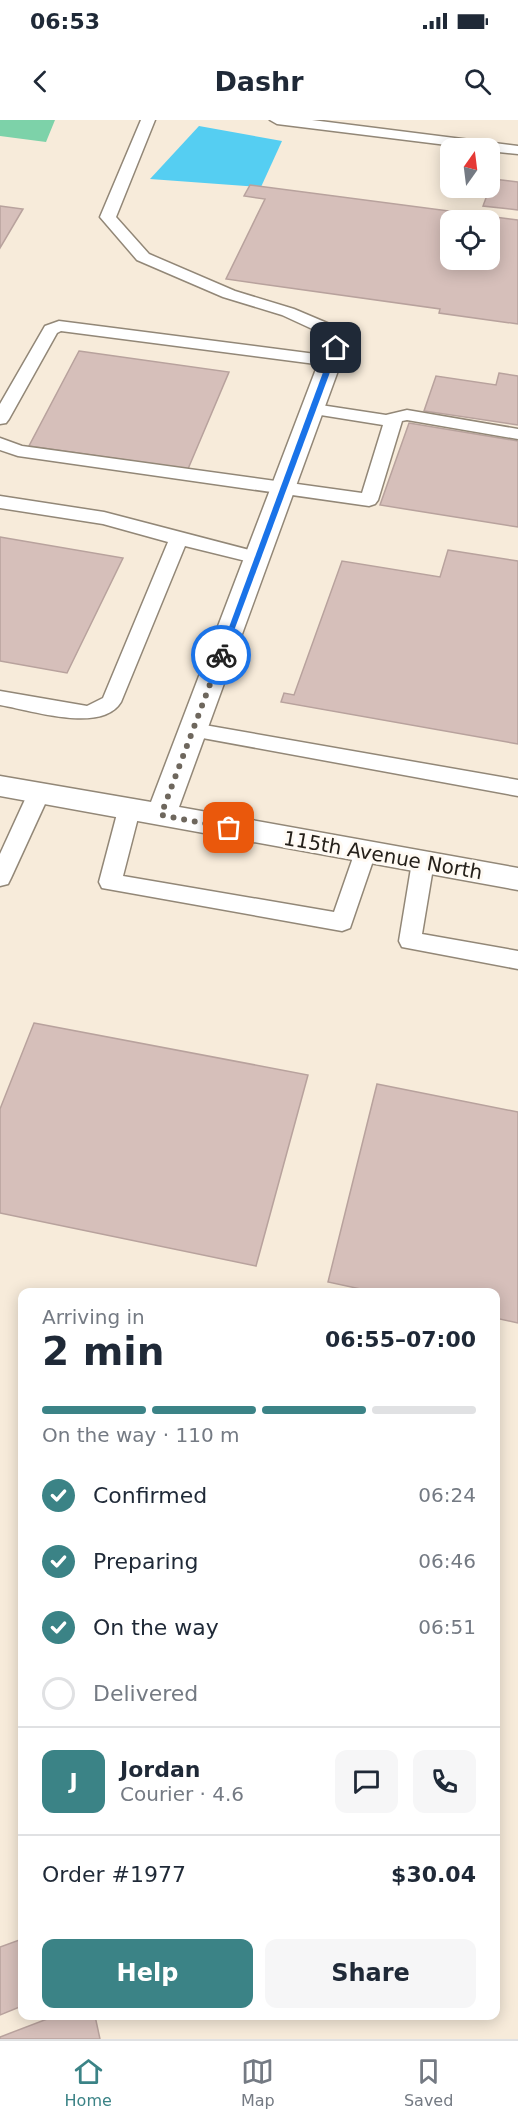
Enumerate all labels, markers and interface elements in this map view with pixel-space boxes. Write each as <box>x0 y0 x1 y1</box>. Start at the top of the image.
text: 06:53 <box>30 9 100 34</box>
icon: back <box>24 65 57 98</box>
icon: search <box>461 65 494 98</box>
text: Dashr <box>214 66 304 97</box>
north arrow <box>440 138 500 198</box>
map controls <box>440 138 500 270</box>
button: locate <box>440 210 500 270</box>
pin <box>310 322 361 373</box>
icon: home <box>319 331 352 364</box>
courier <box>191 625 251 685</box>
icon: bike <box>205 639 238 672</box>
pin <box>203 802 254 853</box>
icon: bag <box>212 811 245 844</box>
street label: 115th Avenue North <box>282 826 484 884</box>
text: Arriving in <box>42 1305 145 1329</box>
text: 06:55–07:00 <box>325 1327 476 1352</box>
text: 2 min <box>42 1329 164 1374</box>
text: On the way · 110 m <box>42 1423 240 1447</box>
icon: check <box>42 1479 75 1512</box>
text: Confirmed <box>93 1483 207 1508</box>
text: 06:24 <box>418 1483 476 1507</box>
icon: check <box>42 1545 75 1578</box>
text: Preparing <box>93 1549 199 1574</box>
text: 06:46 <box>418 1549 476 1573</box>
icon: check <box>42 1611 75 1644</box>
text: On the way <box>93 1615 219 1640</box>
text: 06:51 <box>418 1615 476 1639</box>
text: Delivered <box>93 1681 198 1706</box>
button: chat <box>335 1750 398 1813</box>
button: phone <box>413 1750 476 1813</box>
text: Jordan <box>120 1757 200 1782</box>
text: J <box>69 1769 78 1794</box>
text: Courier · 4.6 <box>120 1782 244 1806</box>
text: Order #1977 <box>42 1862 186 1887</box>
text: $30.04 <box>391 1862 476 1887</box>
button: Help <box>42 1939 253 2008</box>
button: Share <box>265 1939 476 2008</box>
tab: Home <box>65 2055 112 2110</box>
tab: Map <box>241 2055 275 2110</box>
tab: Saved <box>404 2055 453 2110</box>

